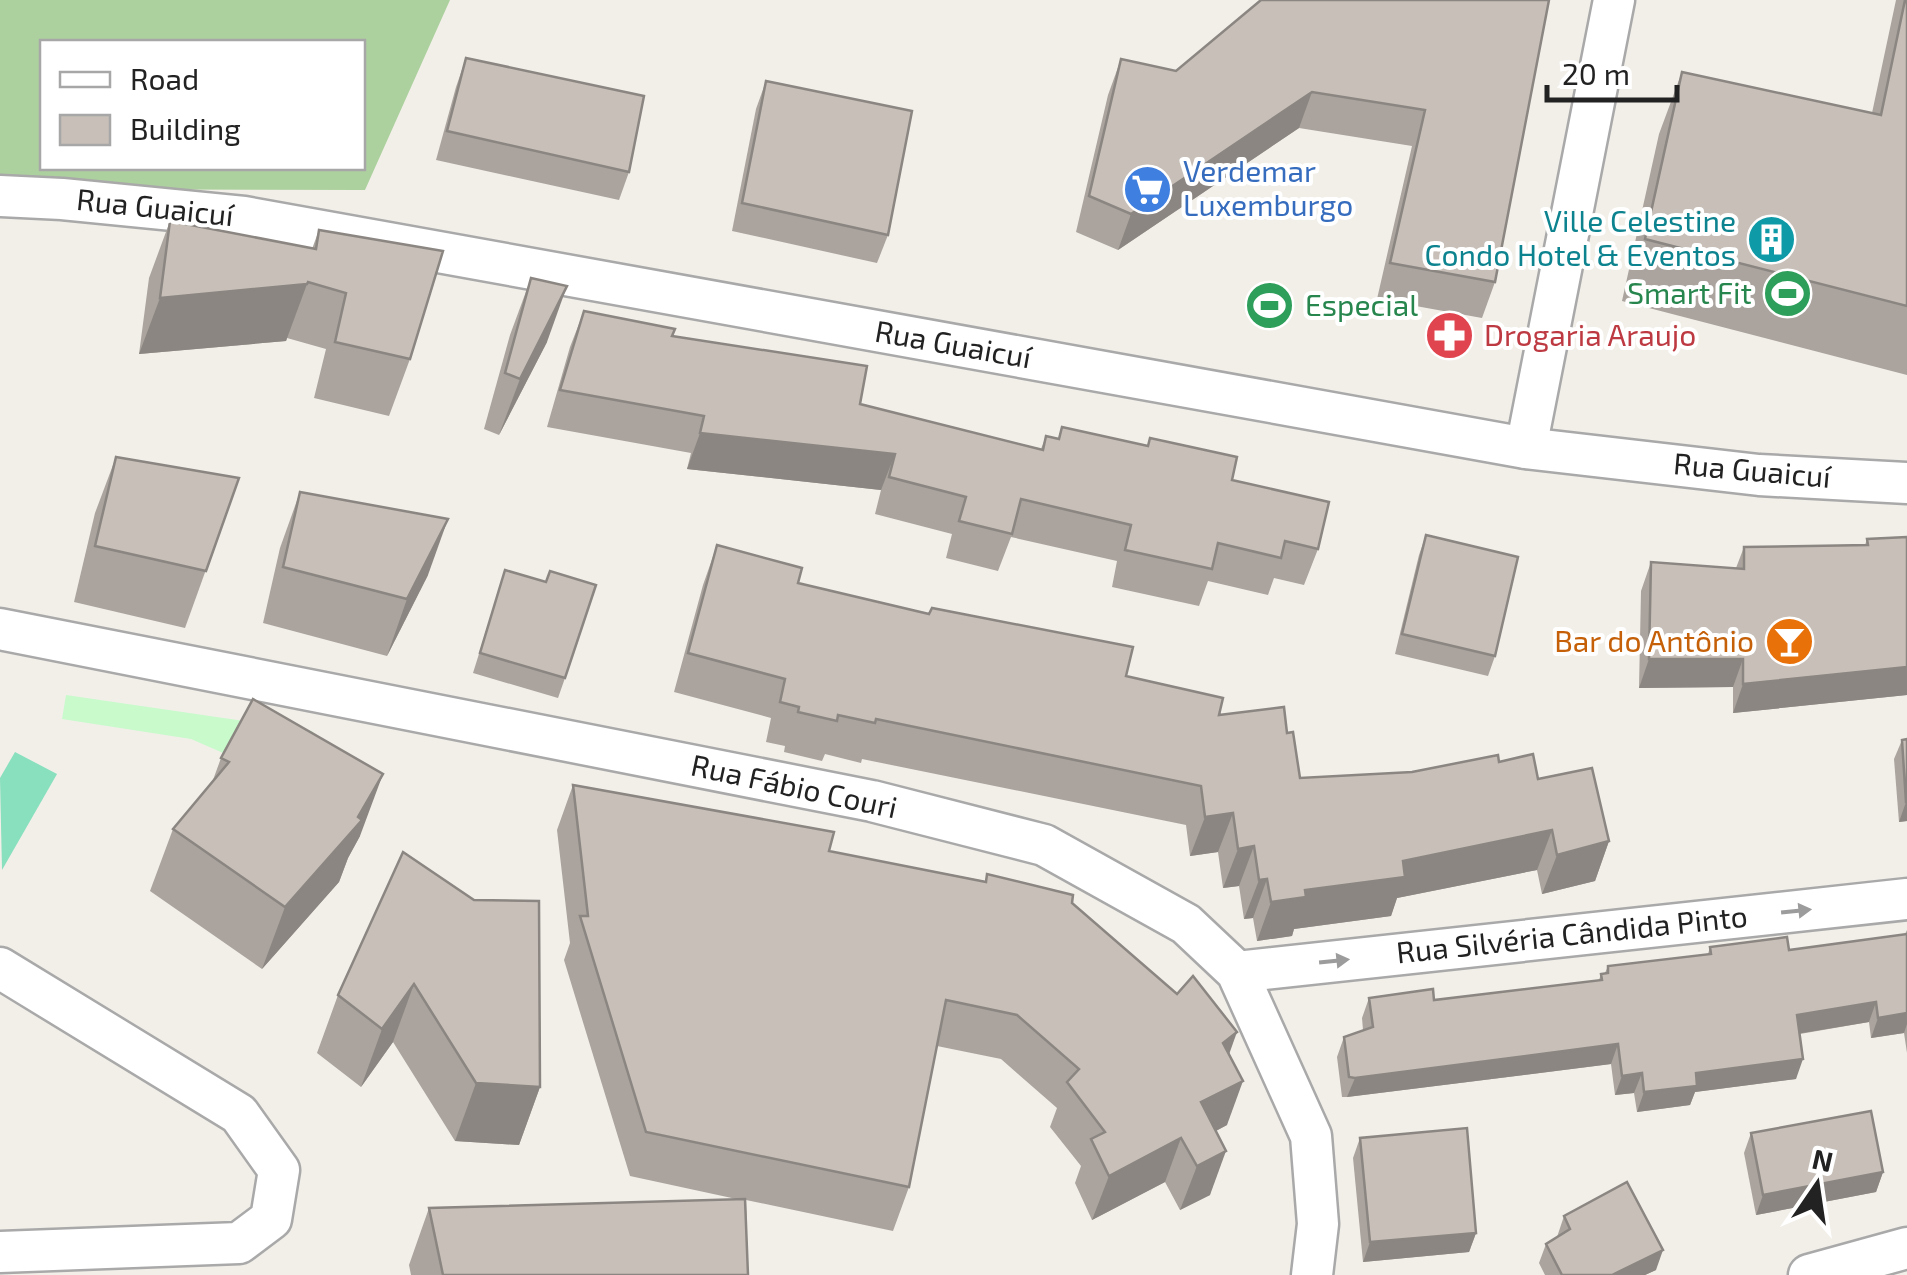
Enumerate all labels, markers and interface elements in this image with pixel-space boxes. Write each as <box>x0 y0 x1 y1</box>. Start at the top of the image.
legend <box>40 40 365 170</box>
scale bar <box>1547 40 1677 102</box>
text: 20 m <box>1562 55 1630 91</box>
text: Road <box>130 60 199 96</box>
text: Building <box>130 110 241 146</box>
place label: Verdemar Luxemburgo <box>1183 152 1353 222</box>
supermarket icon: Verdemar Luxemburgo <box>1122 163 1174 215</box>
street label: Rua Guaicuí <box>75 180 237 232</box>
place label: Ville Celestine Condo Hotel & Eventos <box>1424 202 1736 272</box>
building icon: Ville Celestine Condo Hotel & Eventos <box>1745 213 1797 265</box>
sports icon: Smart Fit <box>1761 268 1813 320</box>
place label: Smart Fit <box>1627 274 1752 310</box>
sports icon: Especial <box>1244 280 1296 332</box>
place label: Especial <box>1305 286 1418 322</box>
pharmacy icon: Drogaria Araujo <box>1423 310 1475 362</box>
street label: Rua Guaicuí <box>872 312 1036 375</box>
place label: Drogaria Araujo <box>1484 316 1696 352</box>
street label: Rua Guaicuí <box>1672 444 1834 494</box>
bar icon: Bar do Antônio <box>1763 616 1815 668</box>
place label: Bar do Antônio <box>1554 622 1754 658</box>
street label: Rua Fábio Couri <box>688 746 901 824</box>
street label: Rua Silvéria Cândida Pinto <box>1394 897 1749 969</box>
one-way arrow <box>1781 903 1813 919</box>
one-way arrow <box>1319 953 1350 969</box>
north arrow <box>1767 1135 1867 1235</box>
text: N <box>1809 1141 1837 1179</box>

